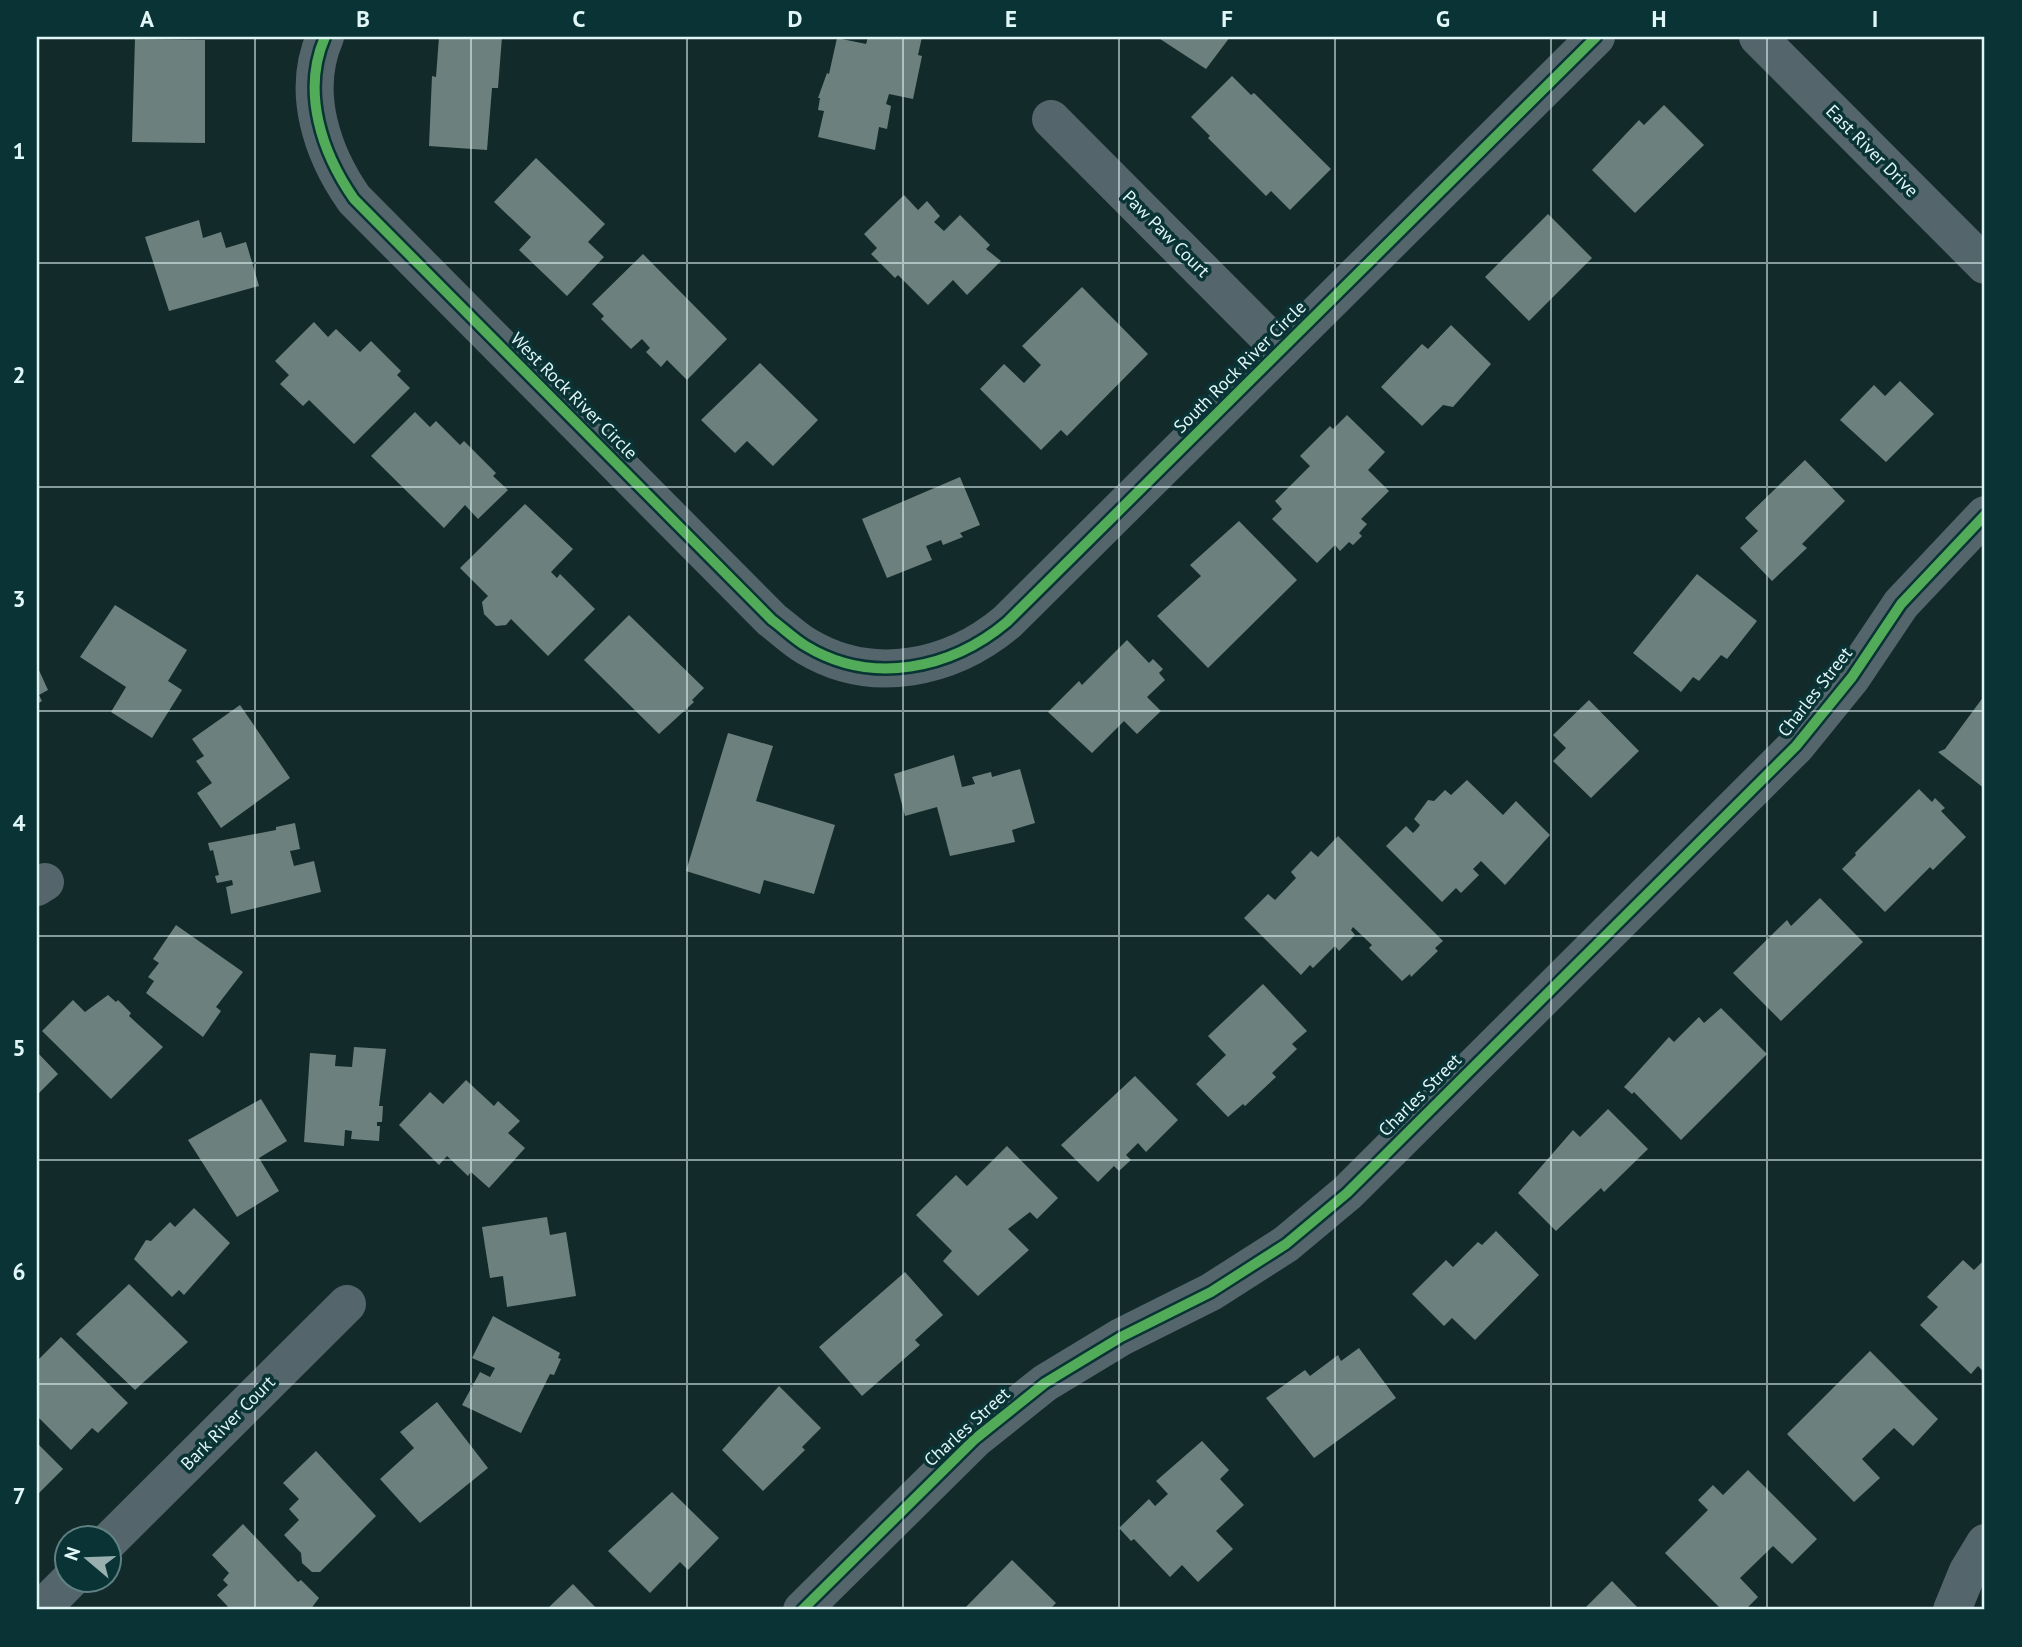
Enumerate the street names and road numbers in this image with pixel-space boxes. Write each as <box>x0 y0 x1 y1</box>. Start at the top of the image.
street label: East River Drive <box>1821 100 1923 202</box>
street label: Paw Paw Court <box>1118 185 1215 282</box>
street label: South Rock River Circle <box>1169 296 1311 438</box>
street label: West Rock River Circle <box>506 327 643 464</box>
street label: Charles Street <box>1772 642 1857 741</box>
street label: Charles Street <box>1373 1048 1466 1141</box>
street label: Bark River Court <box>176 1371 280 1475</box>
street label: Charles Street <box>919 1382 1014 1471</box>

